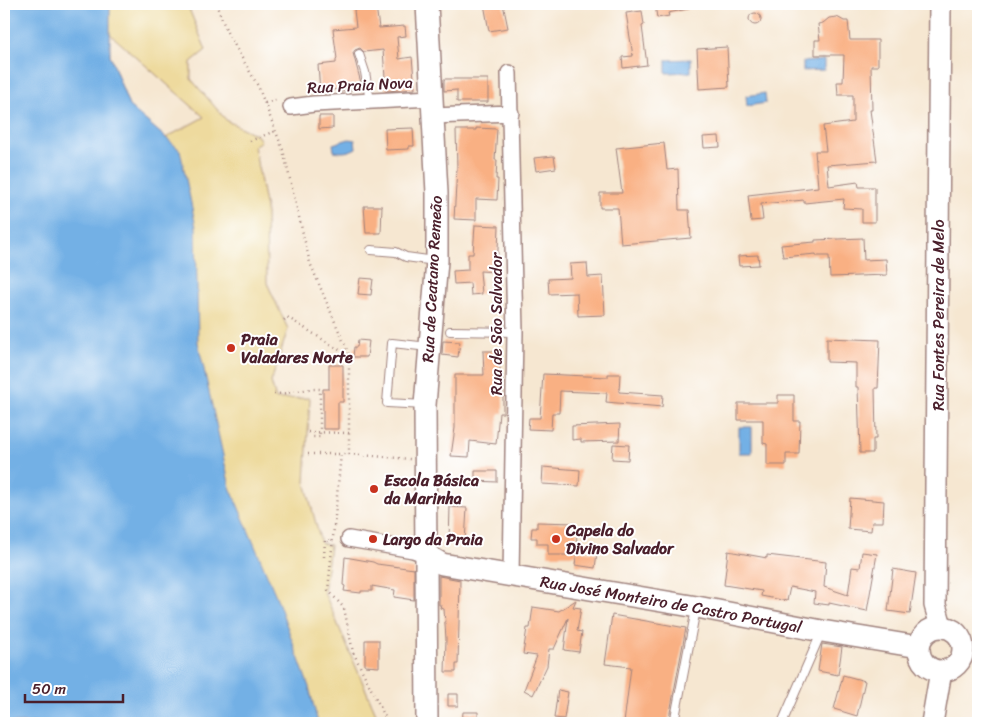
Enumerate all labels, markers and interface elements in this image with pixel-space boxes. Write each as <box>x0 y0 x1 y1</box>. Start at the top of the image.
street label: Rua Praia Nova <box>306 68 414 102</box>
street label: Rua de Ceatano Remeão <box>413 195 451 363</box>
street label: Rua Fontes Pereira de Melo <box>924 219 953 411</box>
street label: Rua de São Salvador <box>482 251 511 395</box>
place label: Praia Valadares Norte <box>241 325 353 372</box>
marker: Praia Valadares Norte <box>225 342 237 354</box>
place label: Escola Básica da Marinha <box>384 466 479 513</box>
marker: Escola Básica da Marinha <box>368 483 380 495</box>
place label: Capela do Divino Salvador <box>565 516 675 563</box>
place label: Largo da Praia <box>383 525 484 554</box>
marker: Largo da Praia <box>367 533 379 545</box>
marker: Capela do Divino Salvador <box>550 533 562 545</box>
street label: Rua José Monteiro de Castro Portugal <box>538 566 805 641</box>
scale bar <box>25 672 122 704</box>
text: 50 m <box>32 676 67 702</box>

